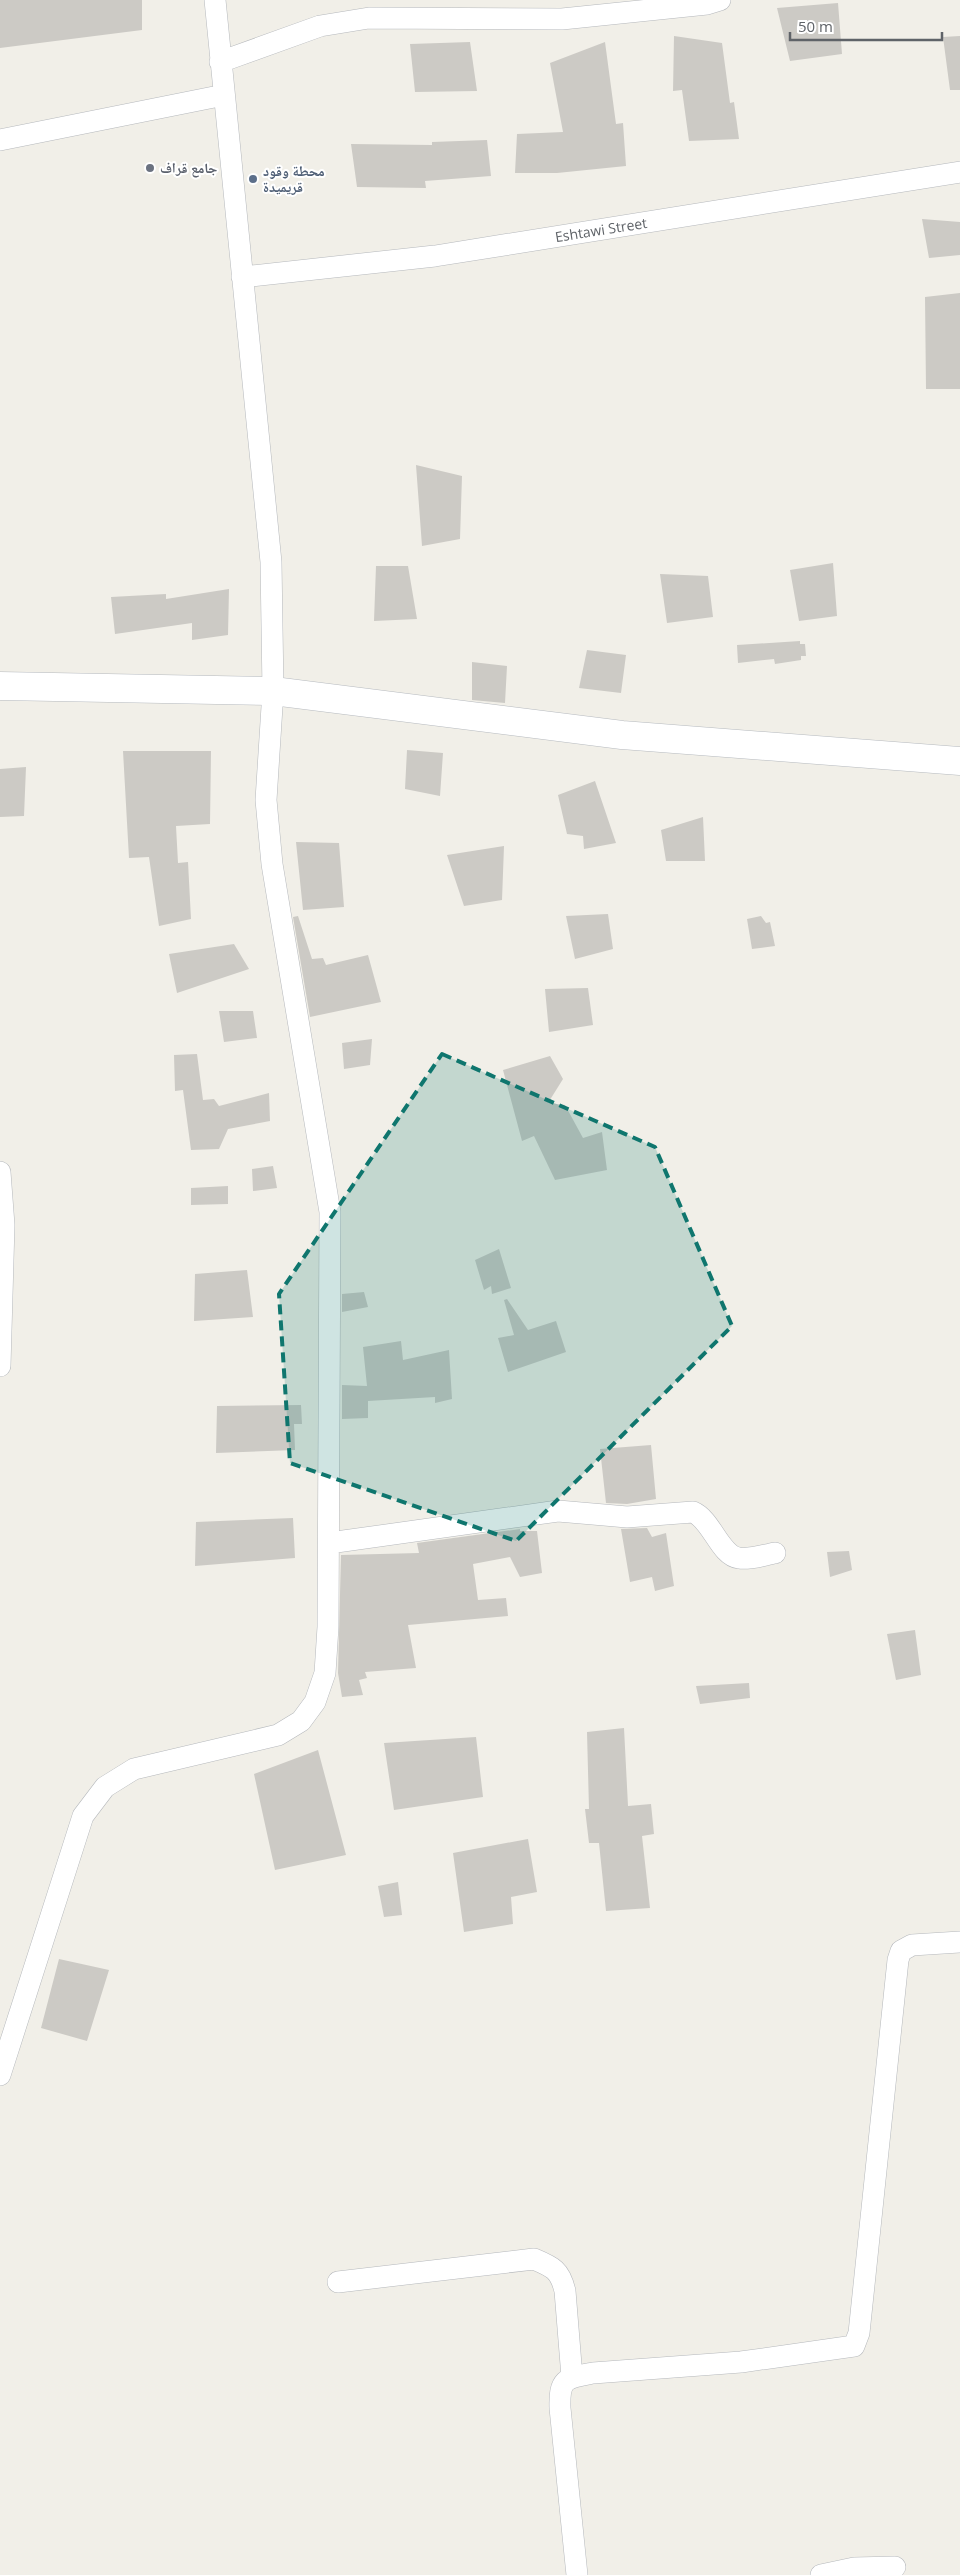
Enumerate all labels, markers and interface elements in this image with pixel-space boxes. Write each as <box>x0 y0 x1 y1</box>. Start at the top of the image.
scale bar <box>790 10 942 42</box>
text: 50 m <box>798 16 833 36</box>
place label: جامع قراف <box>160 158 217 178</box>
place label: محطة وقود قريميدة <box>263 161 325 196</box>
marker: جامع قراف <box>144 162 156 174</box>
marker: محطة وقود قريميدة <box>247 173 259 185</box>
street label: Eshtawi Street <box>554 213 648 246</box>

